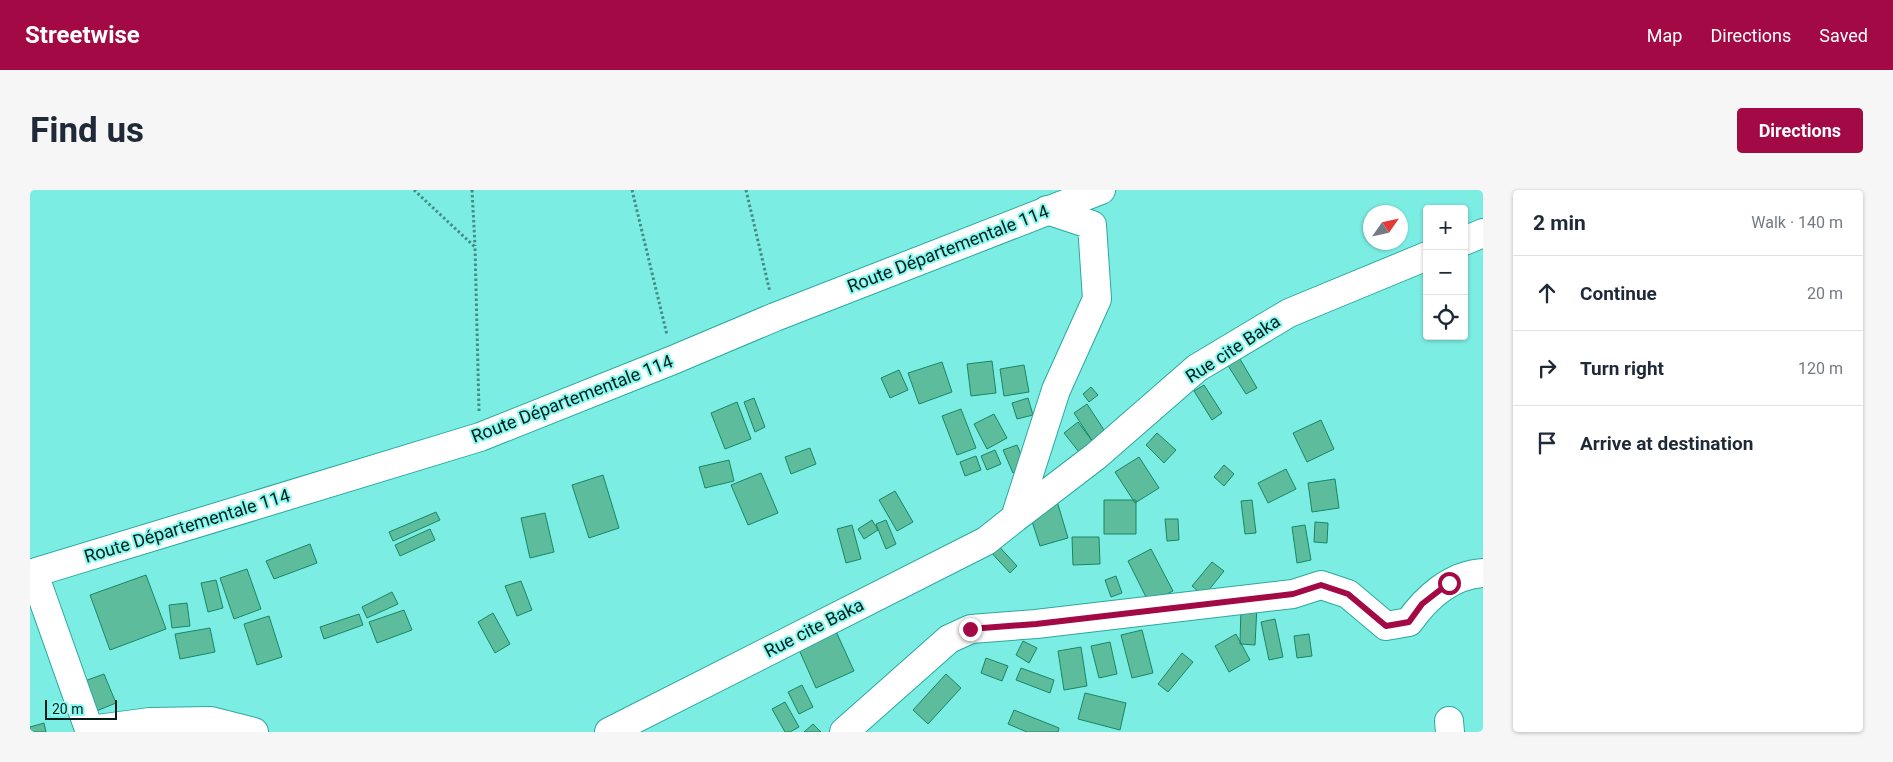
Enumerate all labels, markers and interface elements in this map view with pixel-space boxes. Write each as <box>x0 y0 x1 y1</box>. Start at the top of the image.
text: Streetwise <box>25 21 140 49</box>
text: Map <box>1647 25 1682 46</box>
text: Directions <box>1710 25 1791 46</box>
text: Saved <box>1819 25 1868 46</box>
button: Directions <box>1737 108 1863 153</box>
text: Find us <box>30 110 144 151</box>
street label: Route Départementale 114 <box>844 200 1052 297</box>
north arrow <box>1363 205 1408 250</box>
map controls <box>1423 205 1468 340</box>
button: + <box>1423 205 1468 250</box>
text: 2 min <box>1533 211 1586 235</box>
text: Walk · 140 m <box>1751 213 1843 232</box>
button: − <box>1423 250 1468 295</box>
icon: ahead <box>1533 279 1561 307</box>
text: Continue <box>1580 282 1657 305</box>
text: 20 m <box>1807 284 1843 303</box>
button: locate <box>1423 295 1468 340</box>
street label: Rue cite Baka <box>1181 310 1284 387</box>
street label: Route Départementale 114 <box>468 350 676 447</box>
icon: right <box>1533 354 1561 382</box>
text: Turn right <box>1580 357 1664 380</box>
text: 120 m <box>1798 359 1843 378</box>
icon: arrive <box>1533 429 1561 457</box>
text: Arrive at destination <box>1580 432 1753 455</box>
street label: Route Départementale 114 <box>81 484 292 567</box>
route start <box>1438 572 1461 595</box>
street label: Rue cite Baka <box>761 594 867 662</box>
route end <box>959 618 982 641</box>
scale bar <box>45 697 118 720</box>
text: 20 m <box>52 701 84 717</box>

